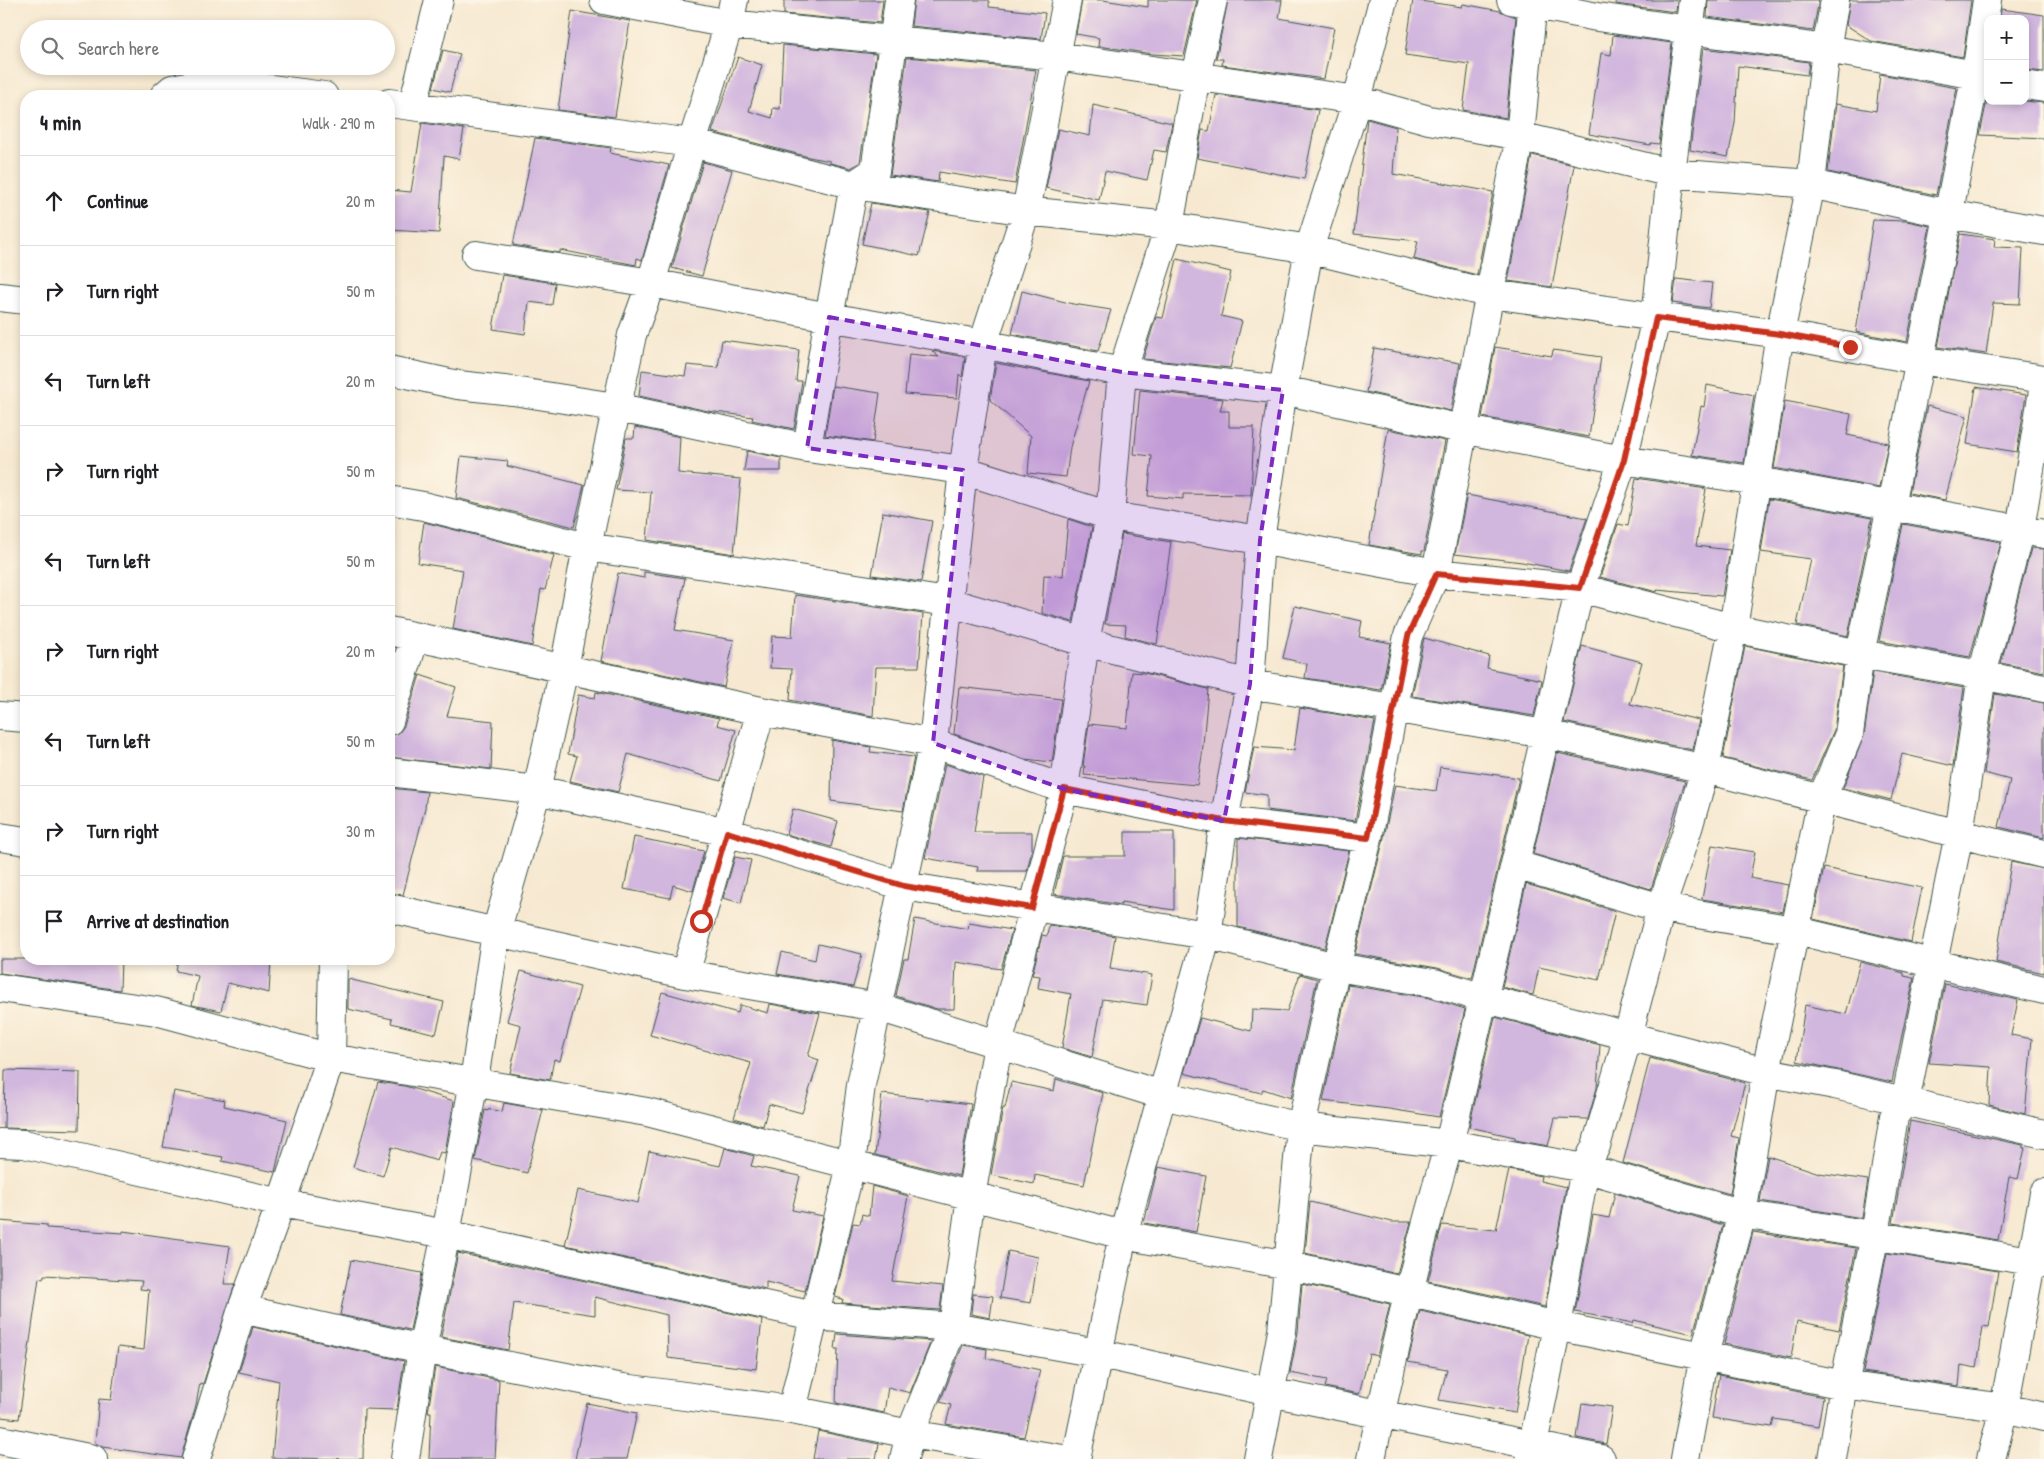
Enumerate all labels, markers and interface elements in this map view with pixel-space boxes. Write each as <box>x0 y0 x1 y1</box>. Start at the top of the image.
map controls <box>1984 15 2029 105</box>
button: + <box>1984 15 2029 60</box>
search box <box>20 20 395 75</box>
icon: search <box>38 34 66 62</box>
text: Search here <box>78 35 159 61</box>
button: − <box>1984 60 2029 105</box>
text: 4 min <box>40 108 81 137</box>
text: Walk · 290 m <box>302 112 375 134</box>
icon: ahead <box>40 187 68 215</box>
text: Continue <box>87 188 148 214</box>
text: 20 m <box>346 190 375 212</box>
icon: right <box>40 277 68 305</box>
text: Turn right <box>87 278 158 304</box>
text: 50 m <box>347 280 375 302</box>
route end <box>1839 336 1862 359</box>
icon: left <box>40 367 68 395</box>
text: Turn left <box>87 368 150 394</box>
text: 20 m <box>346 370 375 392</box>
icon: right <box>40 457 68 485</box>
text: Turn right <box>87 458 158 484</box>
text: 50 m <box>347 460 375 482</box>
icon: left <box>40 547 68 575</box>
text: Turn left <box>87 548 150 574</box>
text: 50 m <box>347 550 375 572</box>
icon: right <box>40 637 68 665</box>
text: Turn right <box>87 638 158 664</box>
text: 20 m <box>346 640 375 662</box>
icon: left <box>40 727 68 755</box>
text: Turn left <box>87 728 150 754</box>
text: 50 m <box>347 730 375 752</box>
icon: right <box>40 817 68 845</box>
text: Turn right <box>87 818 158 844</box>
text: 30 m <box>346 820 375 842</box>
icon: arrive <box>40 907 68 935</box>
text: Arrive at destination <box>87 908 229 934</box>
route start <box>690 910 713 933</box>

